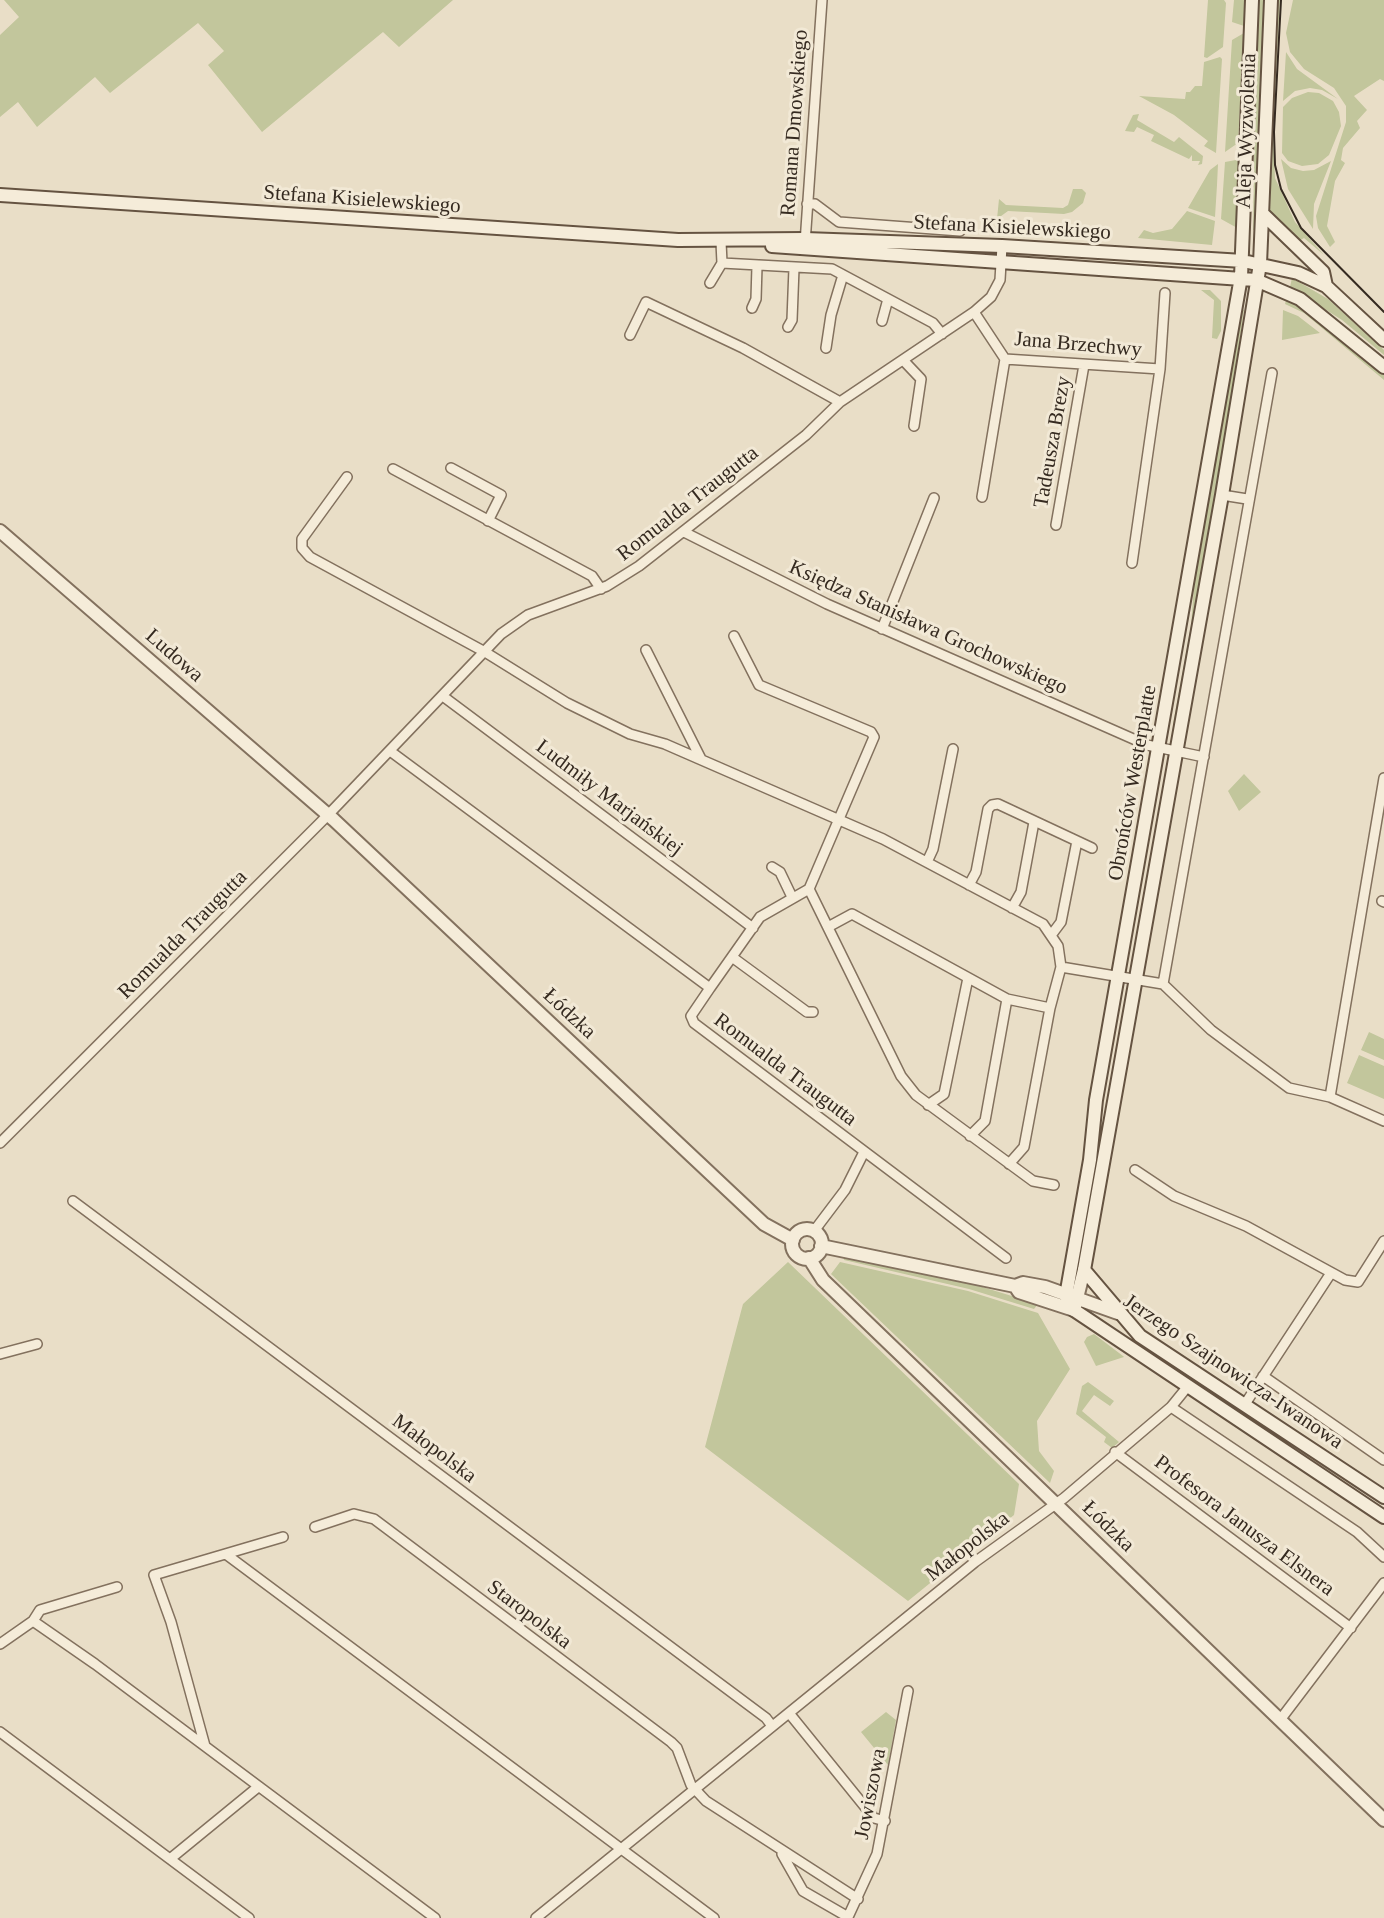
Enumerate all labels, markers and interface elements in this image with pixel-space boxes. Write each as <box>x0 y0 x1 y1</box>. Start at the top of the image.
street label: Romana Dmowskiego <box>776 29 814 217</box>
street label: Aleja Wyzwolenia <box>1232 53 1262 209</box>
street label: Stefana Kisielewskiego <box>263 181 461 219</box>
street label: Stefana Kisielewskiego <box>913 210 1111 246</box>
street label: Jana Brzechwy <box>1013 327 1143 363</box>
street label: Tadeusza Brezy <box>1029 374 1077 510</box>
street label: Romualda Traugutta <box>612 441 764 567</box>
street label: Księdza Stanisława Grochowskiego <box>785 555 1071 701</box>
street label: Ludowa <box>140 624 208 688</box>
street label: Obrońców Westerplatte <box>1103 683 1163 883</box>
street label: Ludmiły Marjańskiej <box>530 734 688 862</box>
street label: Romualda Traugutta <box>113 865 253 1005</box>
street label: Łódzka <box>537 983 601 1045</box>
street label: Romualda Traugutta <box>709 1008 861 1132</box>
street label: Jerzego Szajnowicza-Iwanowa <box>1118 1289 1348 1455</box>
street label: Małopolska <box>387 1409 481 1489</box>
street label: Profesora Janusza Elsnera <box>1149 1450 1339 1602</box>
street label: Łódzka <box>1077 1496 1139 1558</box>
street label: Małopolska <box>921 1507 1015 1587</box>
street label: Staropolska <box>482 1575 576 1655</box>
street label: Jowiszowa <box>850 1746 892 1842</box>

